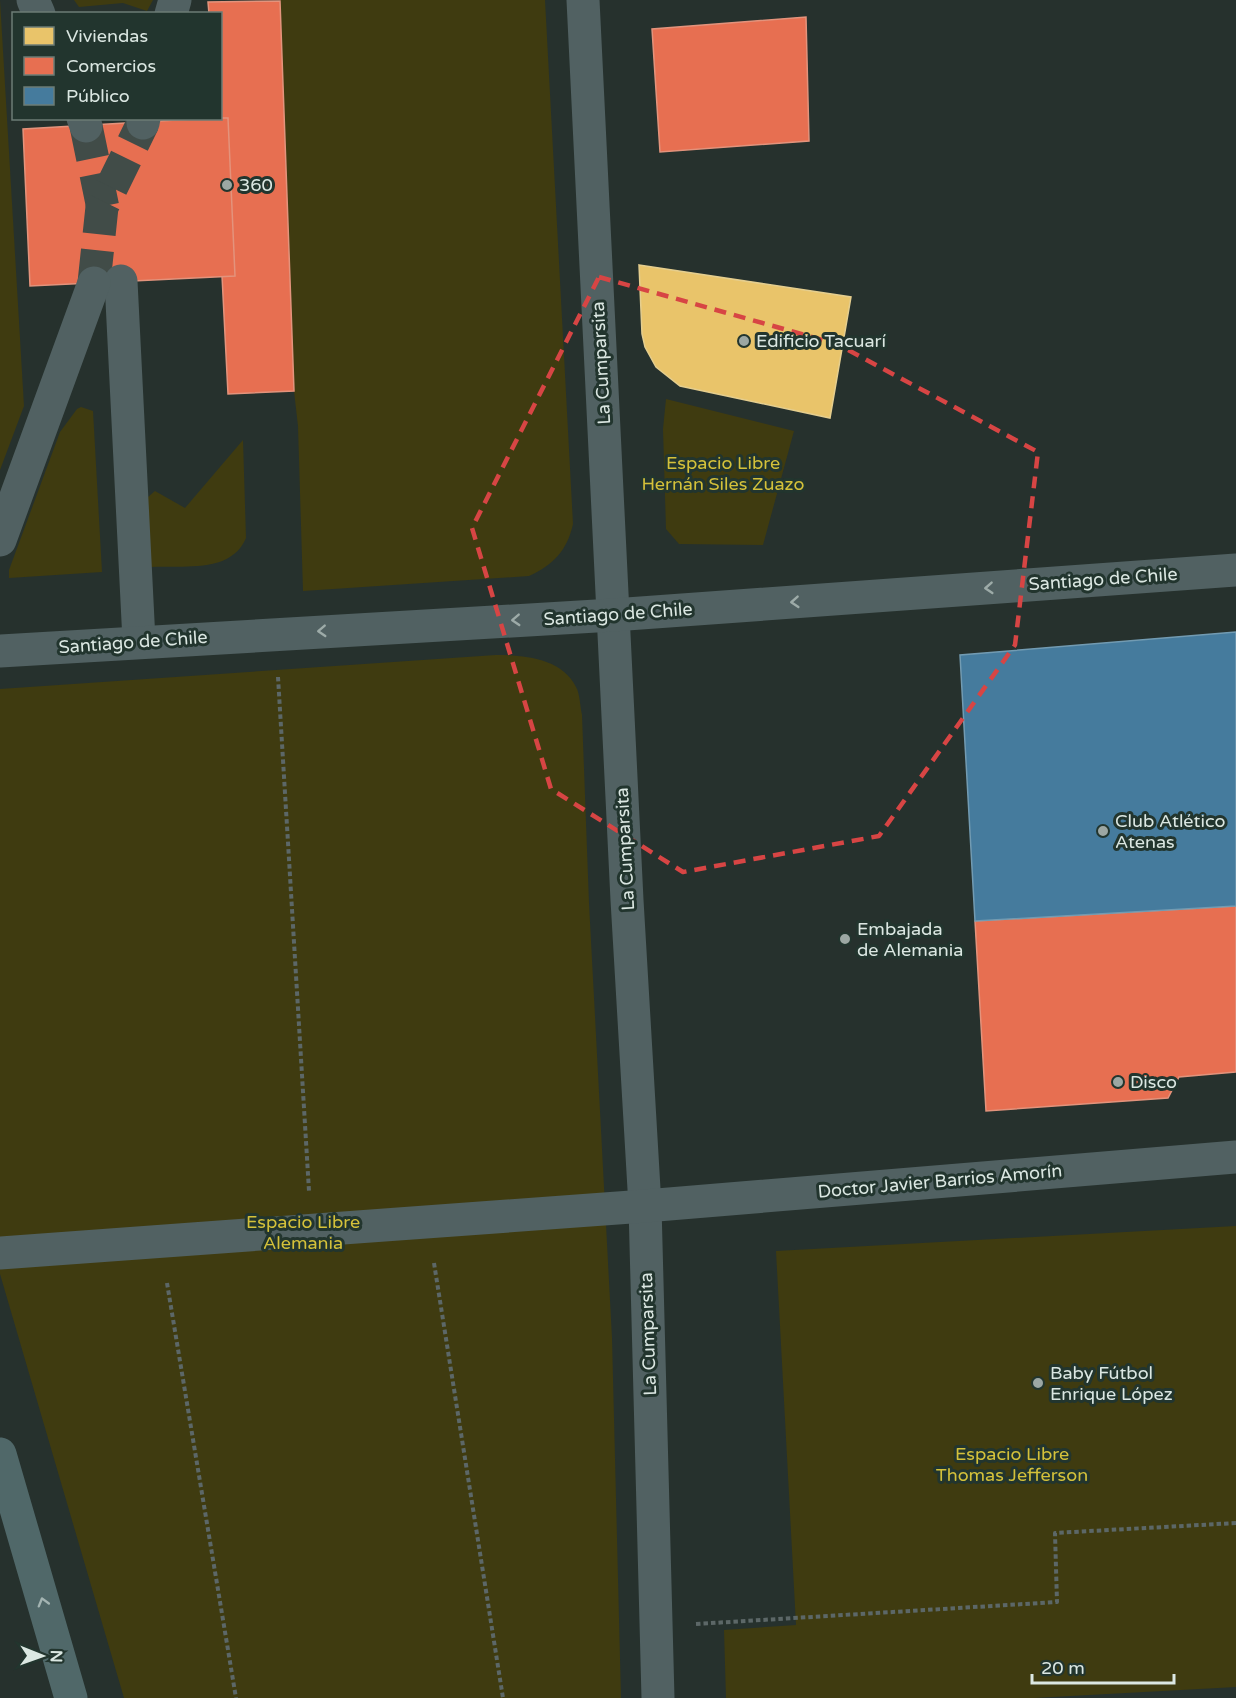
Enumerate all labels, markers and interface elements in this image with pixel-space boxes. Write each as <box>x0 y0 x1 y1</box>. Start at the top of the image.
legend <box>12 12 222 120</box>
text: Viviendas <box>66 25 148 47</box>
text: Comercios <box>66 55 156 77</box>
text: Público <box>66 85 130 107</box>
place label: 360 <box>239 174 273 196</box>
marker: 360 <box>220 178 234 192</box>
street label: La Cumparsita <box>587 301 615 425</box>
place label: Edificio Tacuarí <box>756 330 886 352</box>
marker: Edificio Tacuarí <box>737 334 751 348</box>
park label: Espacio Libre Hernán Siles Zuazo <box>641 452 805 495</box>
street label: Santiago de Chile <box>1028 563 1178 595</box>
one-way arrow <box>985 581 994 594</box>
one-way arrow <box>790 595 799 608</box>
street label: Santiago de Chile <box>543 598 693 630</box>
one-way arrow <box>512 614 521 627</box>
one-way arrow <box>317 624 326 637</box>
street label: Santiago de Chile <box>58 626 208 658</box>
street label: La Cumparsita <box>611 787 639 911</box>
place label: Club Atlético Atenas <box>1115 810 1225 853</box>
marker: Club Atlético Atenas <box>1096 824 1110 838</box>
place label: Embajada de Alemania <box>857 918 963 961</box>
marker: Embajada de Alemania <box>838 932 852 946</box>
place label: Disco <box>1130 1071 1177 1093</box>
marker: Disco <box>1111 1075 1125 1089</box>
street label: Doctor Javier Barrios Amorín <box>817 1159 1063 1203</box>
park label: Espacio Libre Alemania <box>246 1211 360 1254</box>
street label: La Cumparsita <box>635 1272 661 1396</box>
place label: Baby Fútbol Enrique López <box>1050 1362 1173 1405</box>
marker: Baby Fútbol Enrique López <box>1031 1376 1045 1390</box>
park label: Espacio Libre Thomas Jefferson <box>936 1443 1088 1486</box>
one-way arrow <box>38 1597 50 1607</box>
north arrow <box>12 1626 72 1686</box>
scale bar <box>1032 1647 1174 1685</box>
text: N <box>46 1650 66 1663</box>
text: 20 m <box>1041 1657 1085 1679</box>

